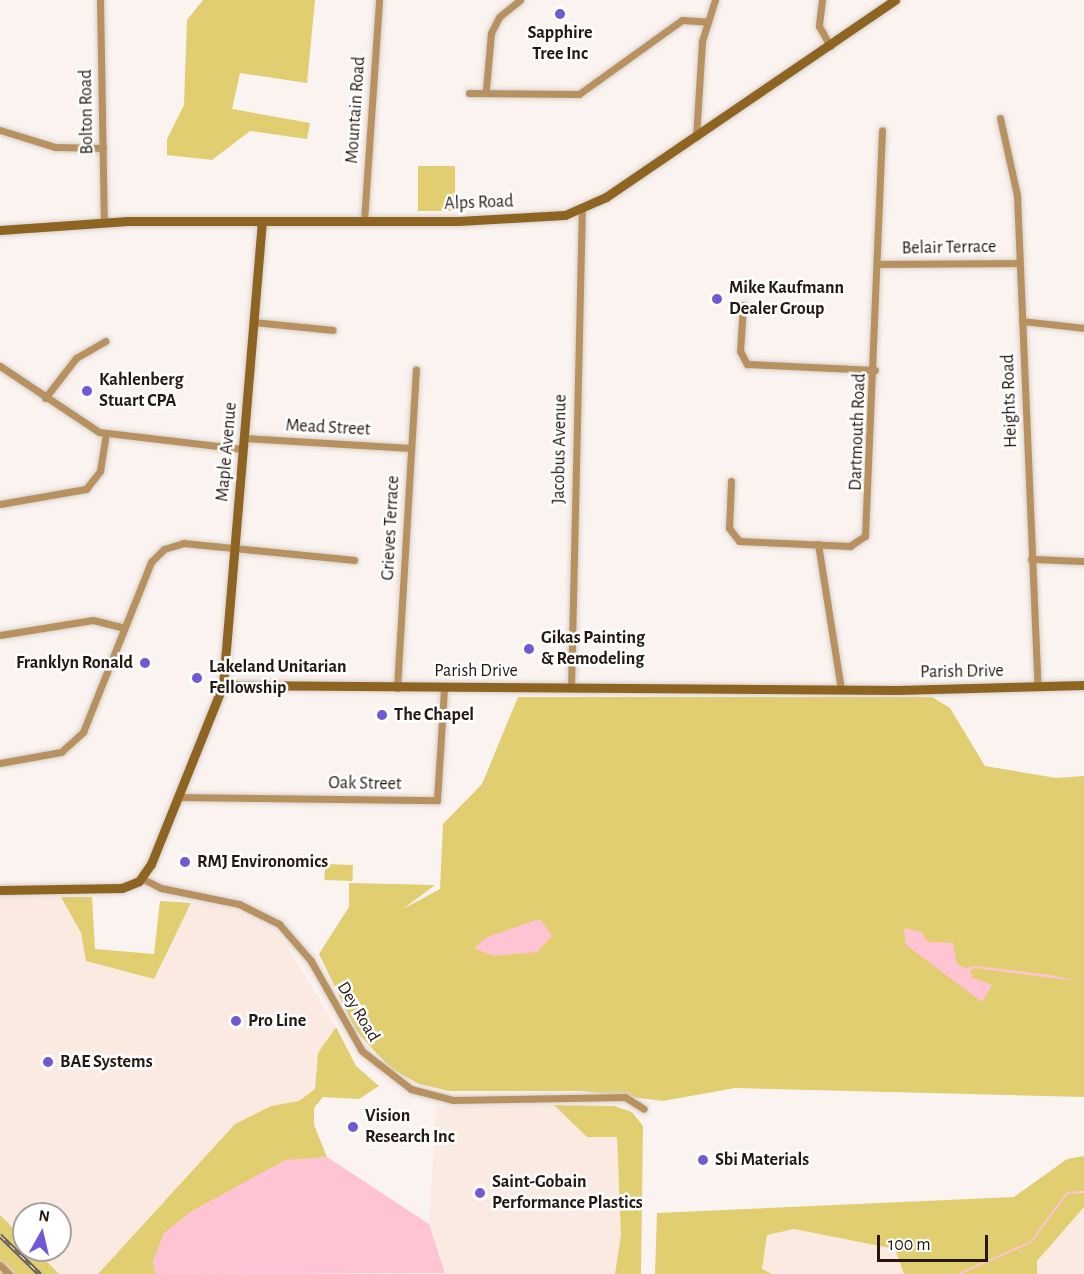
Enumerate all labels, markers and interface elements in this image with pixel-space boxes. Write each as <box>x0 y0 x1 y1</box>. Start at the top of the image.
marker: Sapphire Tree Inc <box>553 7 567 21</box>
place label: Sapphire Tree Inc <box>527 23 593 66</box>
street label: Mountain Road <box>341 56 371 164</box>
street label: Bolton Road <box>75 69 99 155</box>
street label: Alps Road <box>444 191 514 215</box>
street label: Belair Terrace <box>902 236 996 260</box>
place label: Mike Kaufmann Dealer Group <box>729 278 844 320</box>
marker: Mike Kaufmann Dealer Group <box>710 292 724 306</box>
street label: Heights Road <box>998 354 1022 448</box>
place label: Kahlenberg Stuart CPA <box>99 370 183 412</box>
street label: Dartmouth Road <box>845 373 871 491</box>
marker: Kahlenberg Stuart CPA <box>80 384 94 398</box>
street label: Jacobus Avenue <box>548 394 572 504</box>
street label: Maple Avenue <box>212 401 242 503</box>
street label: Mead Street <box>285 415 371 441</box>
street label: Grieves Terrace <box>377 475 405 581</box>
place label: Gikas Painting & Remodeling <box>541 628 645 670</box>
marker: Gikas Painting & Remodeling <box>522 642 536 656</box>
place label: Franklyn Ronald <box>16 652 133 674</box>
marker: Franklyn Ronald <box>138 656 152 670</box>
place label: Lakeland Unitarian Fellowship <box>209 657 347 700</box>
street label: Parish Drive <box>434 660 518 682</box>
street label: Parish Drive <box>920 660 1004 684</box>
marker: Lakeland Unitarian Fellowship <box>190 671 204 685</box>
place label: The Chapel <box>394 704 474 726</box>
marker: The Chapel <box>375 708 389 722</box>
street label: Oak Street <box>328 773 402 795</box>
place label: RMJ Environomics <box>197 851 328 873</box>
marker: RMJ Environomics <box>178 855 192 869</box>
street label: Dey Road <box>332 978 384 1046</box>
place label: Pro Line <box>248 1010 306 1032</box>
marker: Pro Line <box>229 1014 243 1028</box>
place label: BAE Systems <box>60 1051 153 1073</box>
marker: BAE Systems <box>41 1055 55 1069</box>
place label: Vision Research Inc <box>365 1106 455 1148</box>
marker: Vision Research Inc <box>346 1120 360 1134</box>
place label: Sbi Materials <box>715 1149 809 1171</box>
marker: Sbi Materials <box>696 1153 710 1167</box>
place label: Saint-Gobain Performance Plastics <box>492 1172 643 1214</box>
marker: Saint-Gobain Performance Plastics <box>473 1186 487 1200</box>
north arrow <box>12 1202 72 1262</box>
text: N <box>38 1207 51 1225</box>
scale bar <box>880 1223 991 1261</box>
text: 100 m <box>888 1236 931 1254</box>

